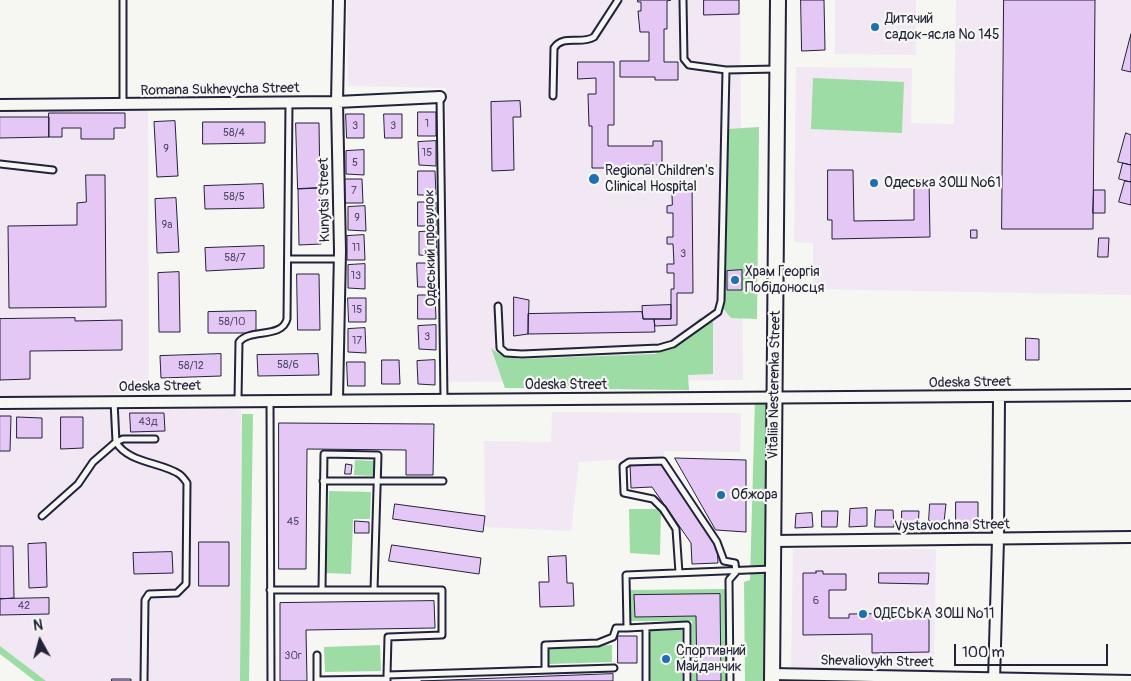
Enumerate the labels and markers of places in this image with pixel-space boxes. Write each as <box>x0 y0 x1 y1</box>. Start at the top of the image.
place label: Дитячий садок-ясла № 145 <box>885 11 1000 44</box>
marker: Дитячий садок-ясла № 145 <box>869 21 881 33</box>
place label: Regional Children's Clinical Hospital <box>605 163 714 196</box>
marker: Regional Children's Clinical Hospital <box>587 172 601 186</box>
place label: Одеська ЗОШ №61 <box>884 175 1001 191</box>
marker: Одеська ЗОШ №61 <box>868 177 880 189</box>
place label: Храм Георгія Побідоносця <box>745 264 824 296</box>
marker: Храм Георгія Побідоносця <box>729 274 741 286</box>
place label: Обжора <box>731 487 778 503</box>
marker: Обжора <box>715 489 727 501</box>
place label: ОДЕСЬКА ЗОШ №11 <box>873 606 994 622</box>
marker: ОДЕСЬКА ЗОШ №11 <box>857 608 869 620</box>
place label: Спортивний Майданчик <box>676 643 746 676</box>
marker: Спортивний Майданчик <box>660 653 672 665</box>

